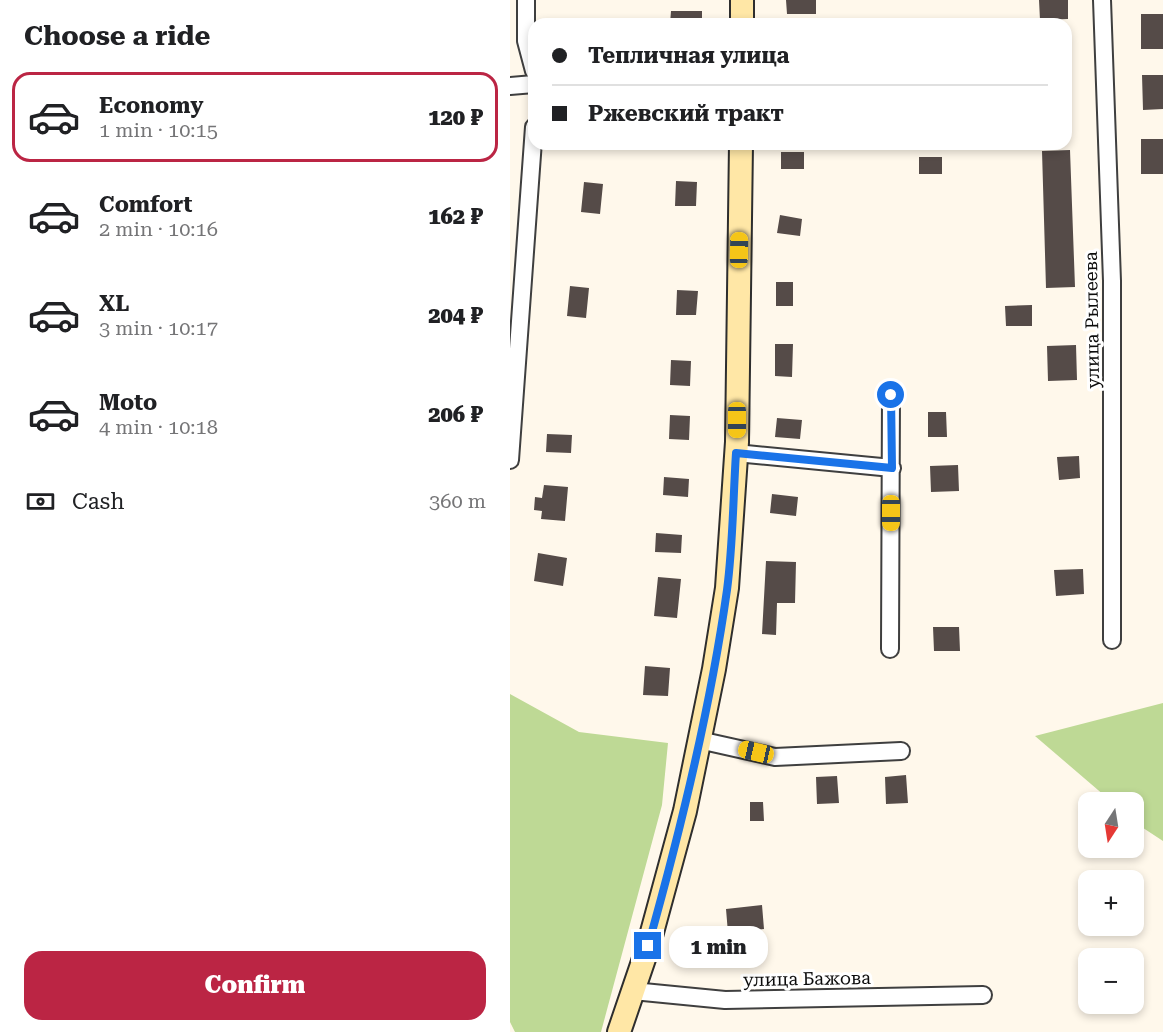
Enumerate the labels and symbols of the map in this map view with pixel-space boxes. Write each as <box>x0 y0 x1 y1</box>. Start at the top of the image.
car <box>730 232 748 268</box>
street label: улица Рылеева <box>1080 251 1103 389</box>
route start <box>877 381 904 408</box>
car <box>728 402 746 438</box>
car <box>882 495 900 531</box>
car <box>736 739 776 765</box>
north arrow <box>1078 792 1144 858</box>
callout: 1 min <box>669 925 768 967</box>
route end <box>634 932 661 959</box>
street label: улица Бажова <box>743 967 871 990</box>

